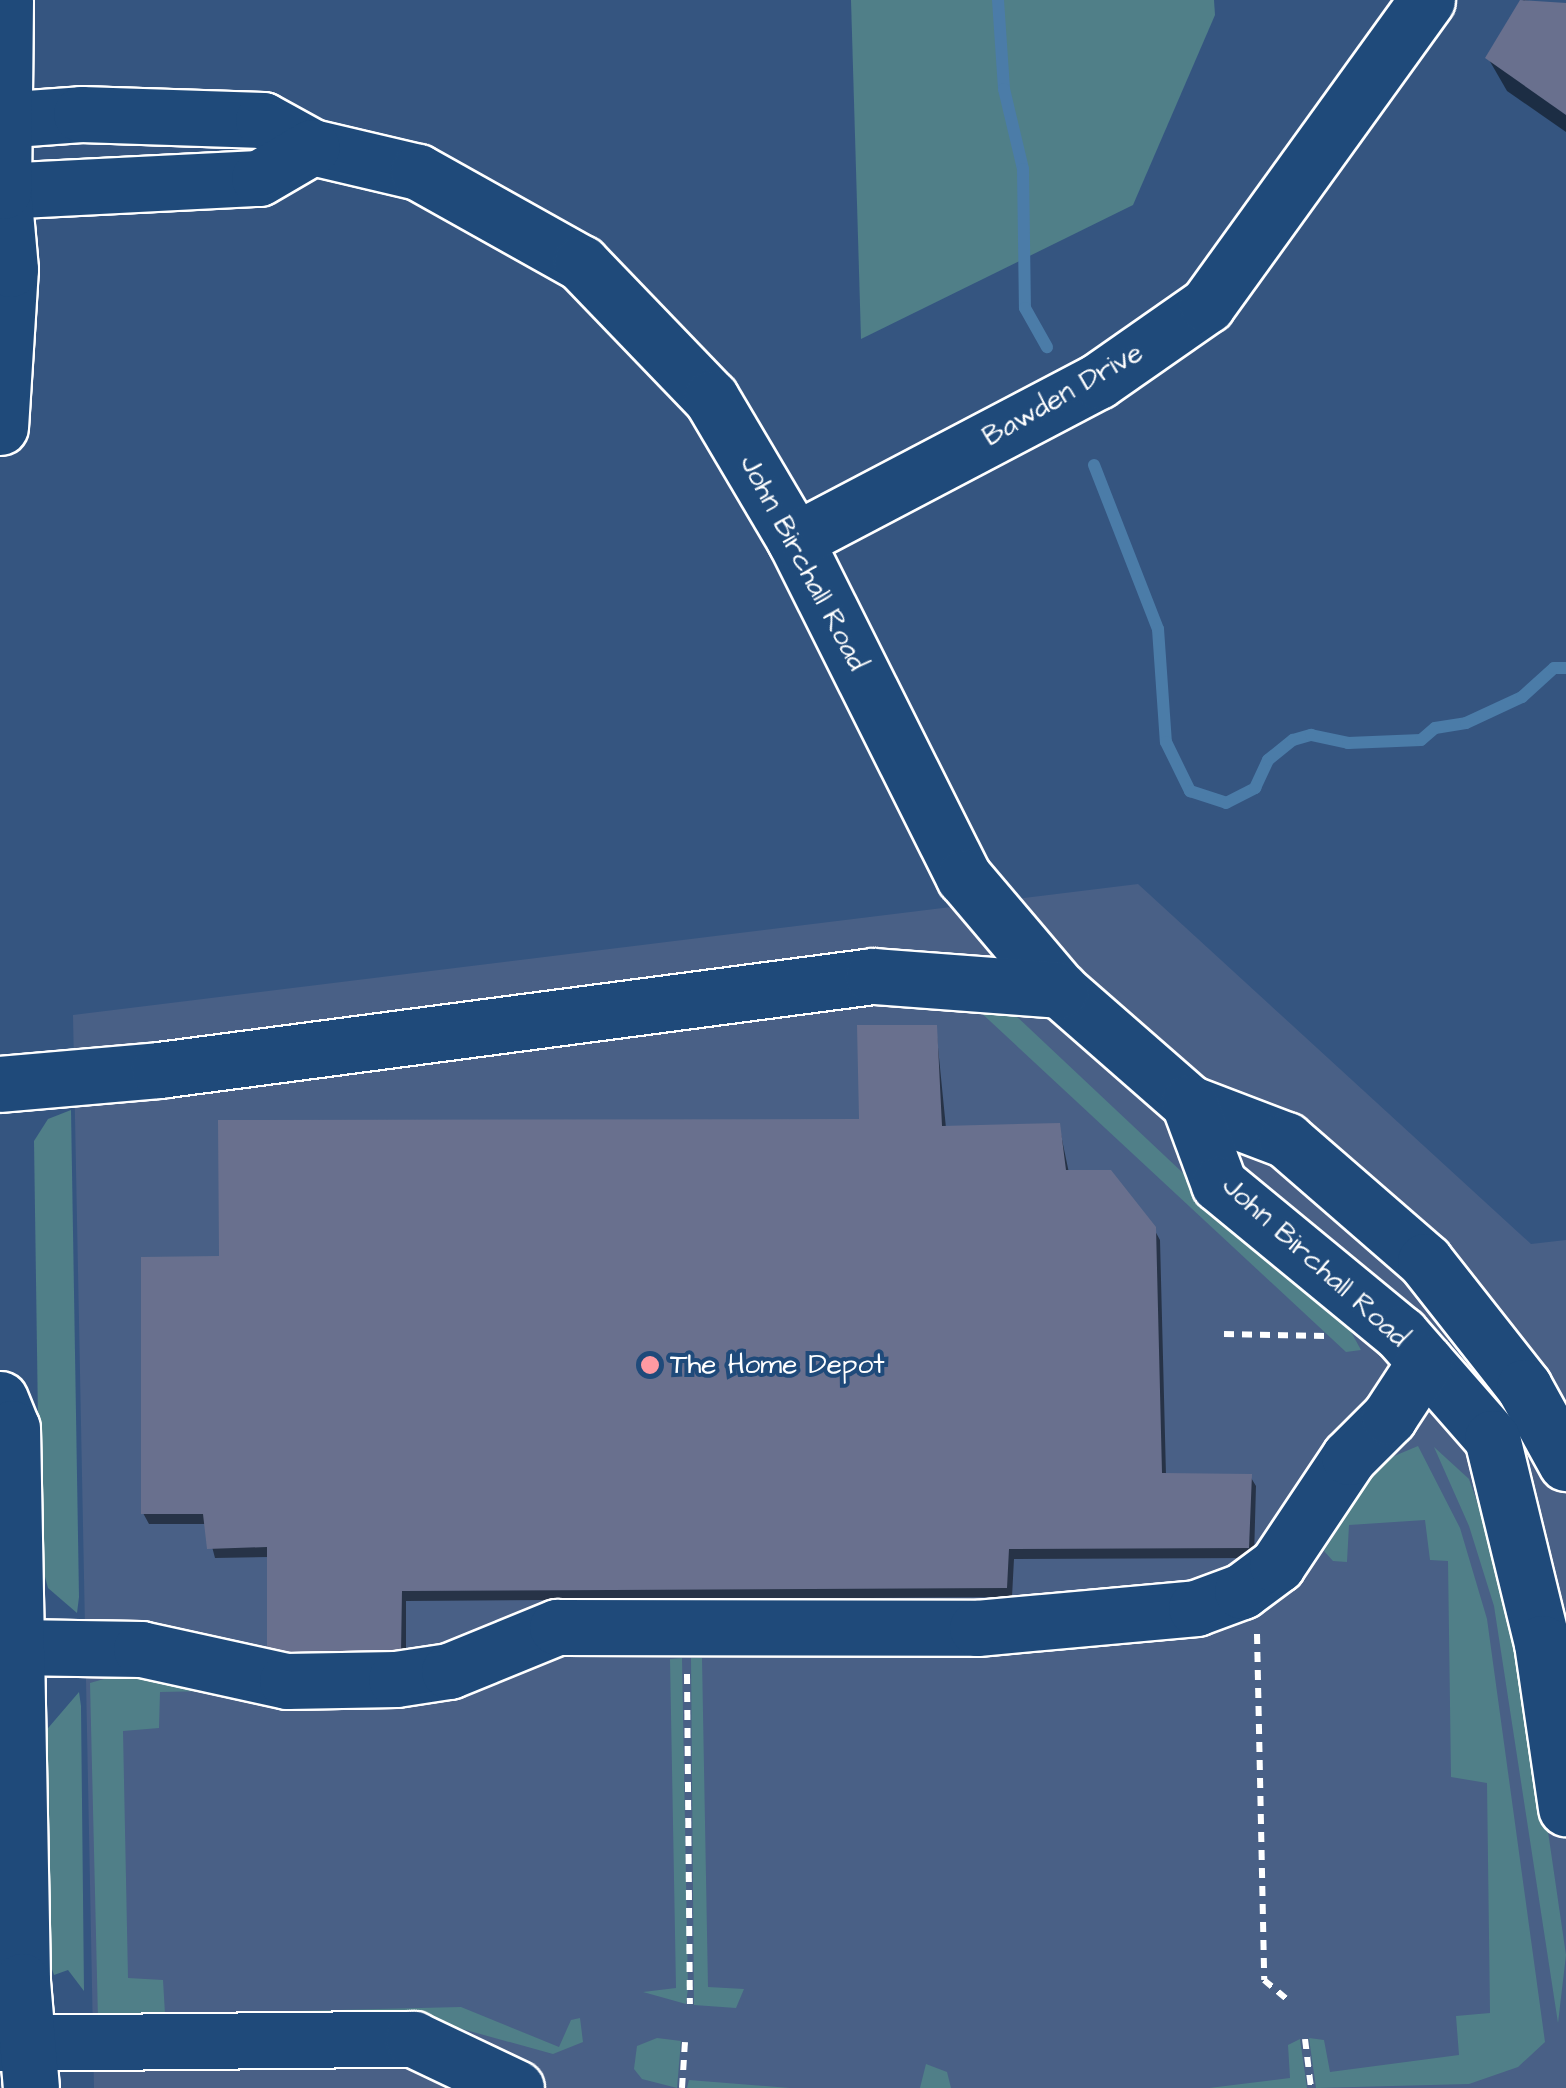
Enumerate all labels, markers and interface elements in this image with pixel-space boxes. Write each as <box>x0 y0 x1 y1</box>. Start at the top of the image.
street label: Bawden Drive <box>977 336 1149 454</box>
street label: John Birchall Road <box>732 449 874 677</box>
street label: John Birchall Road <box>1215 1169 1415 1355</box>
place label: The Home Depot <box>670 1348 884 1382</box>
marker: The Home Depot <box>639 1354 661 1376</box>

